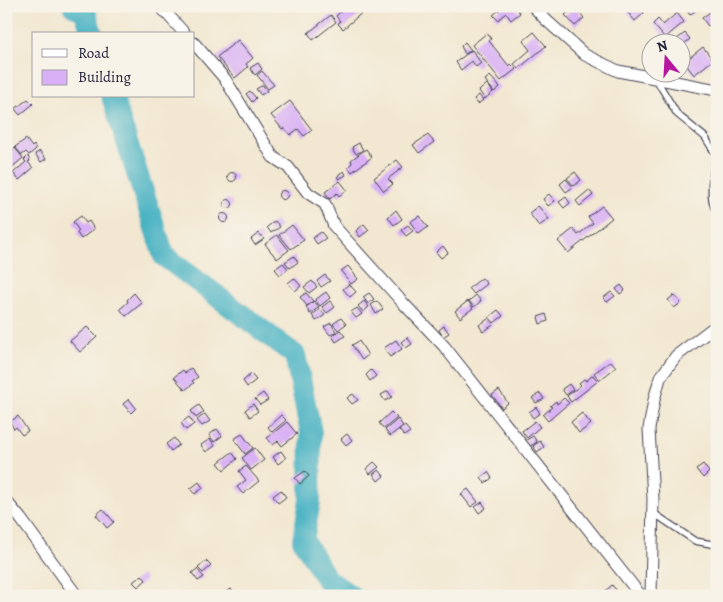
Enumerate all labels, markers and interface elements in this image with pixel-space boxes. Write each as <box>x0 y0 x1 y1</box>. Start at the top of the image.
legend <box>32 32 195 98</box>
north arrow <box>640 32 690 82</box>
text: N <box>654 36 670 57</box>
text: Road <box>78 43 110 63</box>
text: Building <box>78 67 131 87</box>

